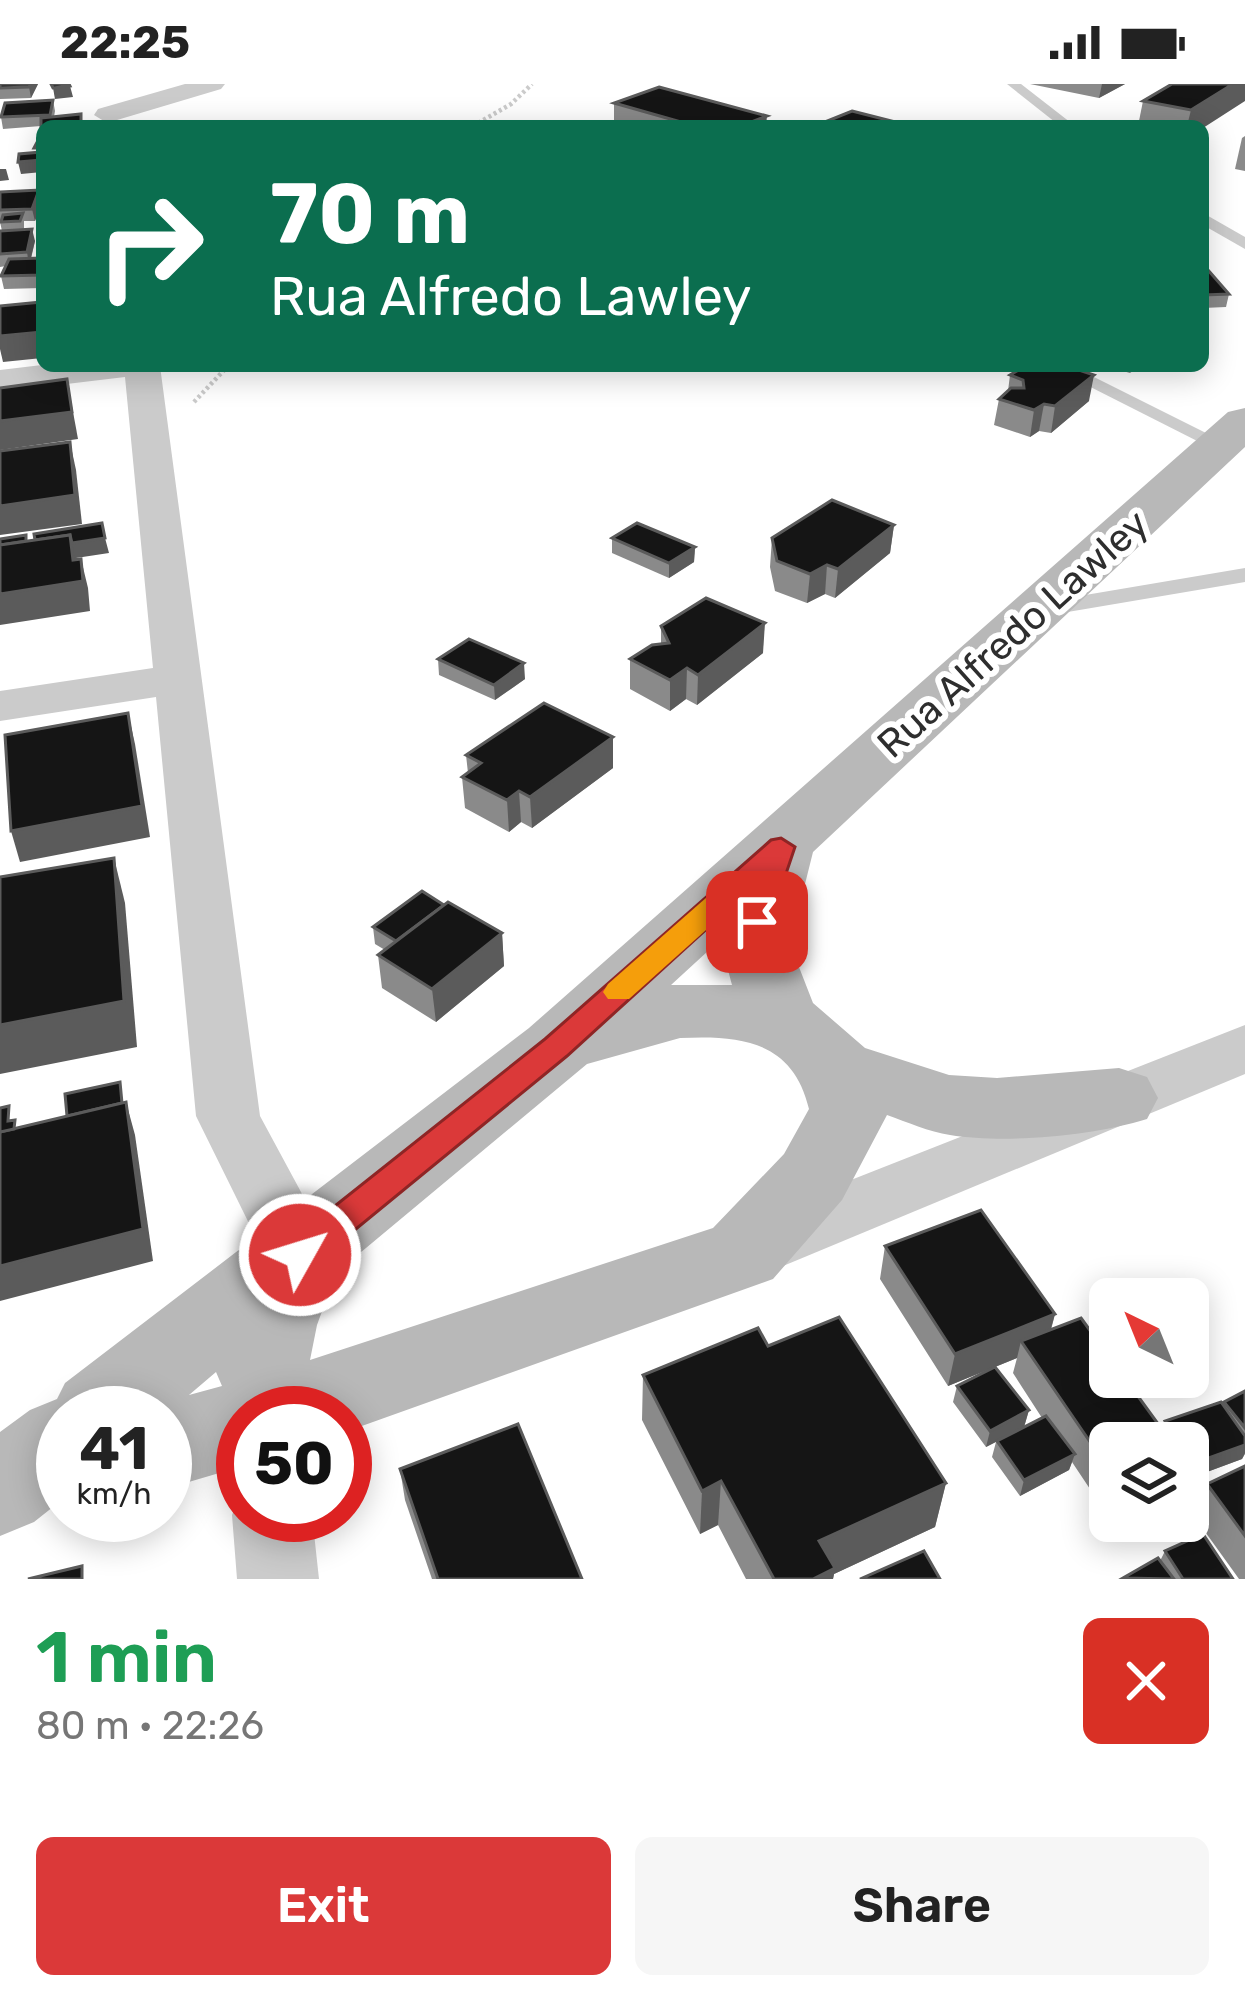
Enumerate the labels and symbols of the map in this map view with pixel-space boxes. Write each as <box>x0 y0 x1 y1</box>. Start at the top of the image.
street label: Rua Alfredo Lawley <box>868 501 1158 767</box>
pin <box>706 871 808 973</box>
position arrow <box>237 1192 363 1318</box>
north arrow <box>1089 1278 1209 1398</box>
speed limit sign: 50 <box>216 1386 372 1542</box>

